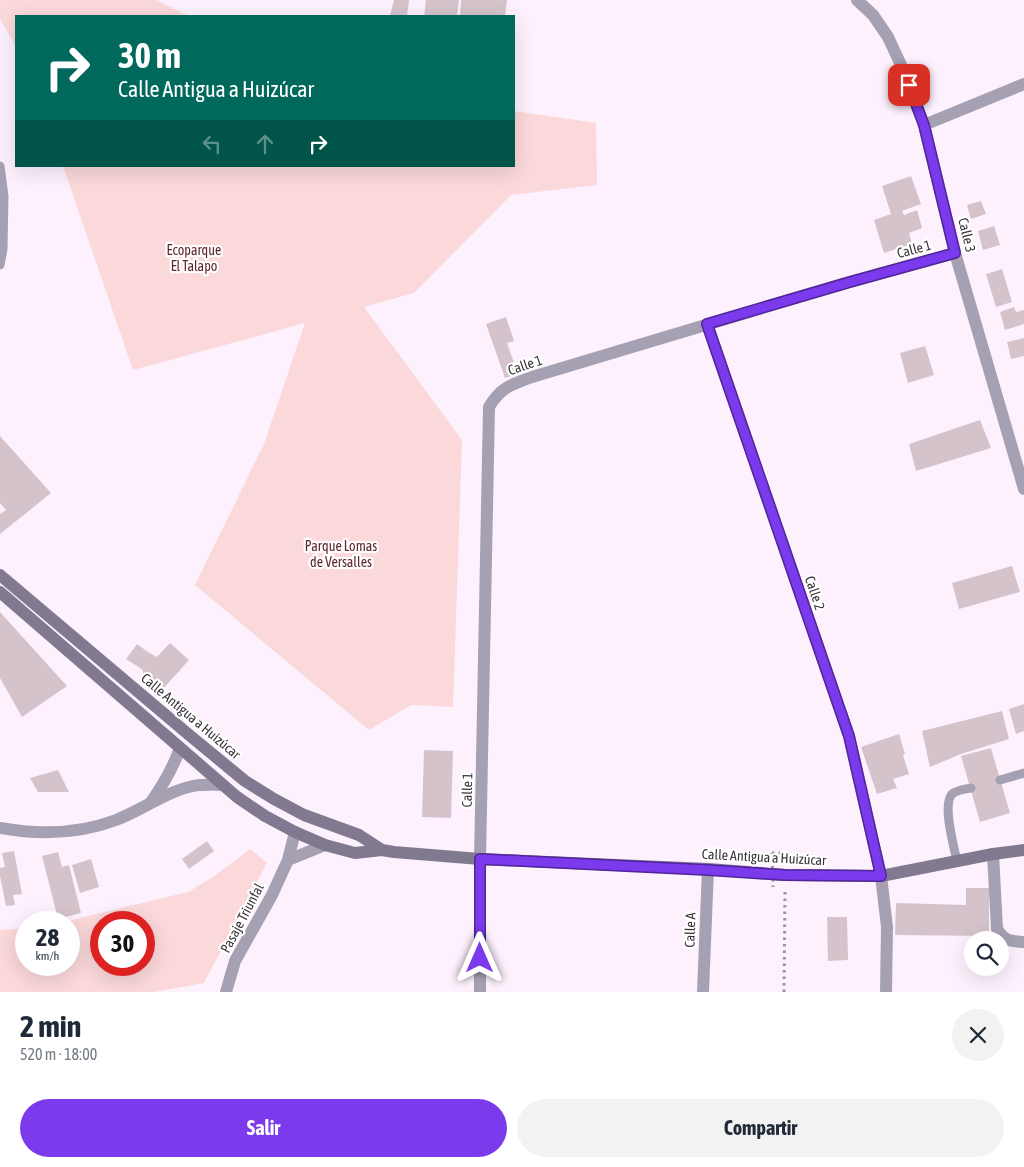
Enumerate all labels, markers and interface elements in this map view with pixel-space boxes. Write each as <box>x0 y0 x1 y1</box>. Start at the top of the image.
icon: right <box>35 35 100 100</box>
text: 30 m <box>118 35 181 75</box>
pin <box>888 64 930 106</box>
icon: arrive <box>895 71 923 99</box>
text: Calle Antigua a Huizúcar <box>118 76 314 102</box>
icon: left <box>198 130 226 158</box>
icon: ahead <box>251 130 279 158</box>
icon: right <box>304 130 332 158</box>
street label: Calle 3 <box>955 216 979 254</box>
street label: Calle 1 <box>895 237 933 261</box>
park label: Ecoparque El Talapo <box>167 242 221 274</box>
street label: Calle 1 <box>506 352 544 378</box>
park label: Parque Lomas de Versalles <box>305 538 377 570</box>
street label: Calle 2 <box>802 574 828 612</box>
street label: Calle Antigua a Huizúcar <box>138 670 245 763</box>
street label: Calle 1 <box>459 772 475 808</box>
street label: Calle Antigua a Huizúcar <box>701 846 828 868</box>
street label: Pasaje Triunfal <box>217 880 267 955</box>
speed limit sign: 30 <box>90 911 155 976</box>
street label: Calle A <box>681 912 699 948</box>
text: 28 <box>36 923 59 951</box>
position arrow <box>453 931 505 983</box>
map controls <box>964 931 1009 976</box>
button: search <box>964 931 1009 976</box>
text: km/h <box>36 949 59 963</box>
text: 2 min <box>20 1009 81 1043</box>
button: close <box>952 1009 1004 1061</box>
text: 520 m · 18:00 <box>20 1045 97 1063</box>
button: Salir <box>20 1099 507 1157</box>
button: Compartir <box>517 1099 1004 1157</box>

